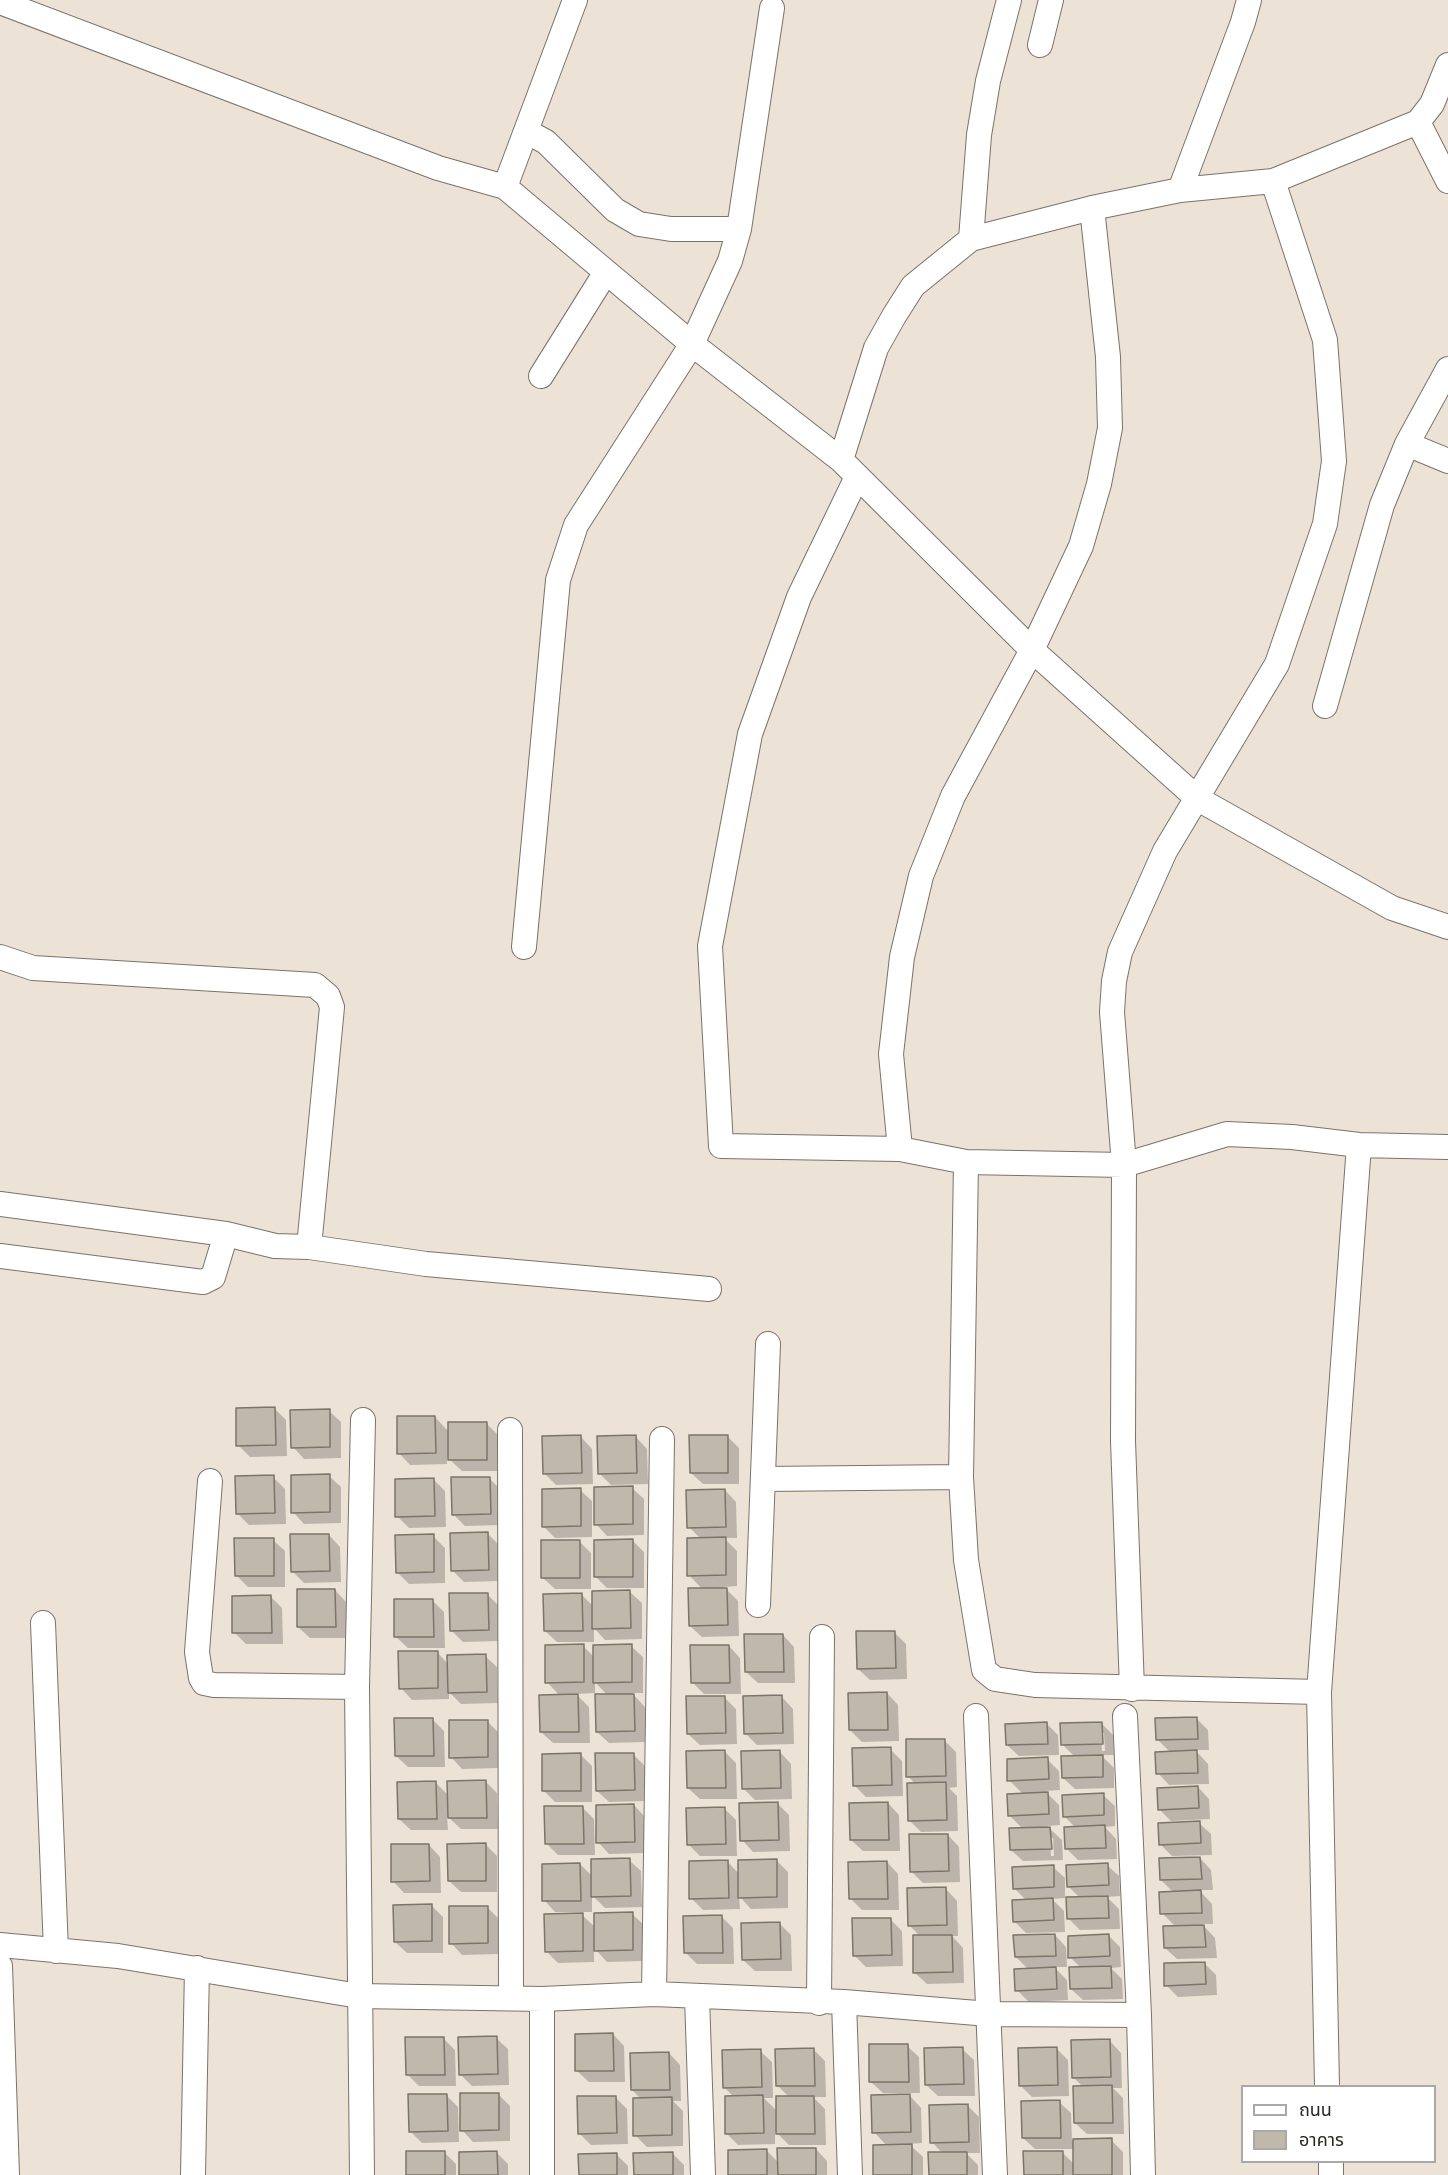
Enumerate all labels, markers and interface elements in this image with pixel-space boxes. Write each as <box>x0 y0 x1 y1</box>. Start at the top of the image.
legend <box>1241 2085 1436 2163</box>
text: ถนน <box>1299 2099 1332 2121</box>
text: อาคาร <box>1299 2129 1344 2151</box>

